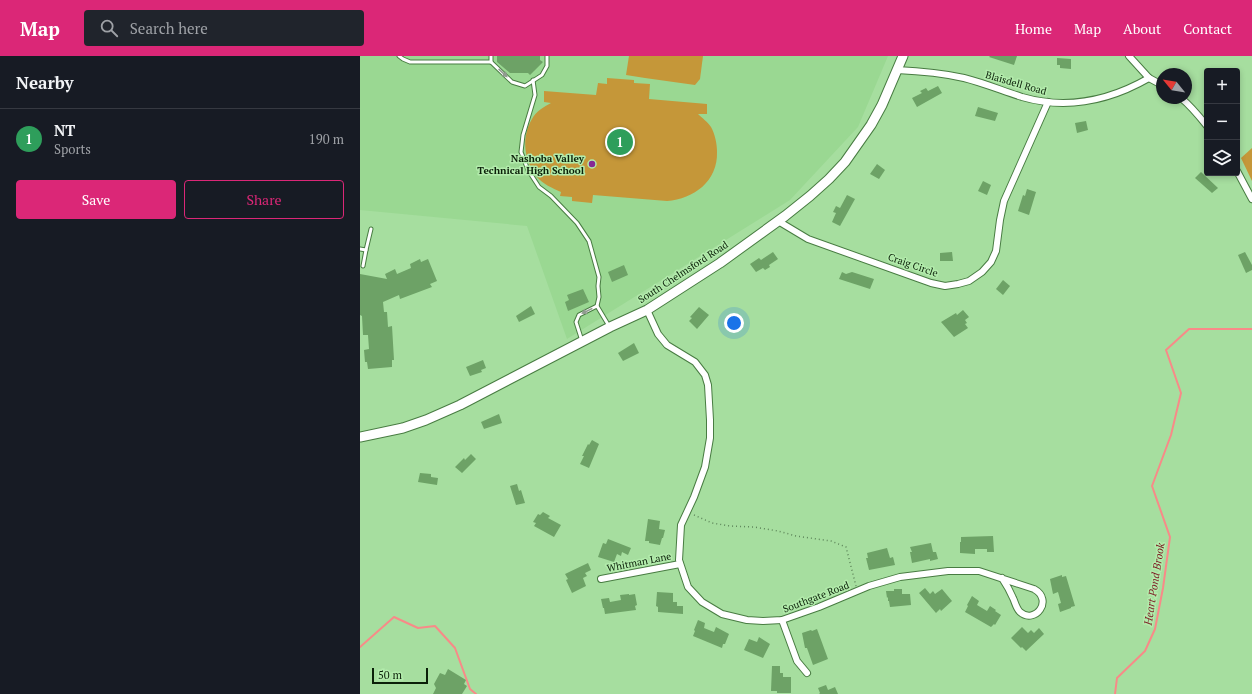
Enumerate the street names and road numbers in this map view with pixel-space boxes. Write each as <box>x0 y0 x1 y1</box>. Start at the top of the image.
street label: Blaisdell Road <box>984 68 1048 98</box>
street label: South Chelmsford Road <box>635 238 731 306</box>
street label: Craig Circle <box>886 250 940 280</box>
street label: Whitman Lane <box>606 549 672 575</box>
street label: Southgate Road <box>781 578 851 616</box>

